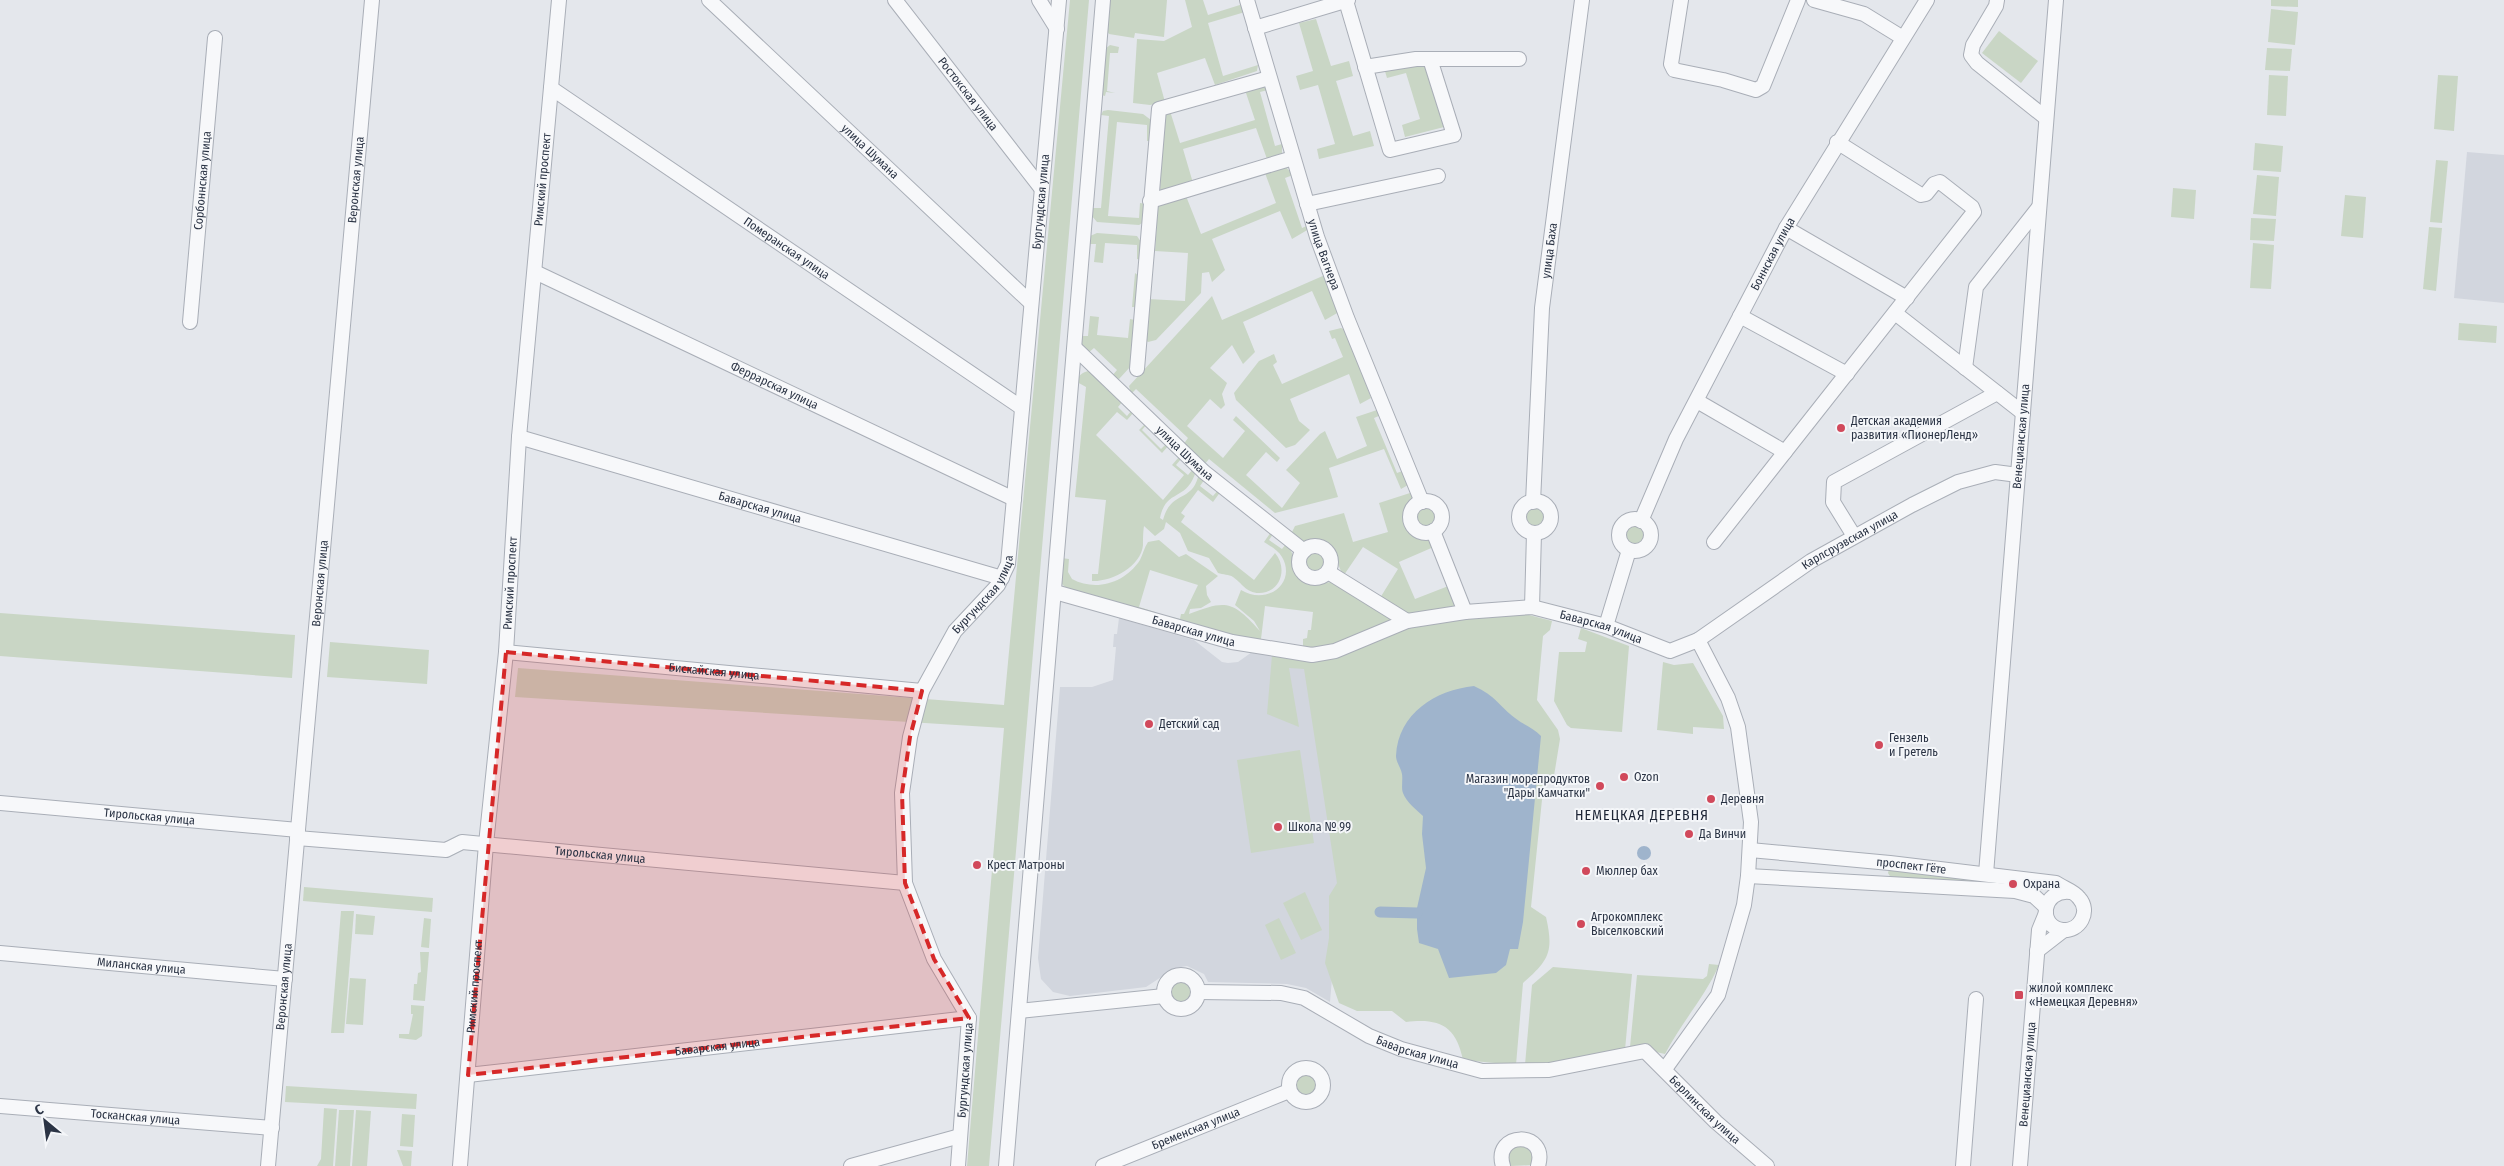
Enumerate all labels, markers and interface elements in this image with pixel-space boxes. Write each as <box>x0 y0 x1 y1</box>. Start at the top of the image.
street label: Ростокская улица <box>935 54 1001 134</box>
street label: улица Шумана <box>838 121 902 182</box>
street label: Сорбоннская улица <box>191 130 214 231</box>
street label: Римский проспект <box>531 132 554 227</box>
street label: Веронская улица <box>345 136 367 224</box>
street label: Бургундская улица <box>1029 153 1052 250</box>
street label: Померанская улица <box>741 214 832 282</box>
street label: Боннская улица <box>1748 215 1798 293</box>
street label: улица Вагнера <box>1305 217 1343 292</box>
street label: улица Баха <box>1539 222 1560 279</box>
street label: Феррарская улица <box>728 359 821 412</box>
street label: Венецианская улица <box>2010 383 2032 489</box>
place label: Детская академия развития «ПионерЛенд» <box>1850 414 1978 442</box>
marker: Детская академия развития «ПионерЛенд» <box>1835 422 1847 434</box>
street label: улица Шумана <box>1153 423 1216 484</box>
street label: Баварская улица <box>717 489 803 526</box>
street label: Карлсруэвская улица <box>1799 507 1900 572</box>
street label: Римский проспект <box>500 536 520 630</box>
street label: Веронская улица <box>309 539 331 627</box>
street label: Бургундская улица <box>949 555 1016 636</box>
street label: Баварская улица <box>1558 607 1644 646</box>
street label: Баварская улица <box>1150 613 1236 649</box>
street label: Бискайская улица <box>668 660 760 683</box>
place label: Детский сад <box>1158 717 1219 731</box>
marker: Детский сад <box>1143 718 1155 730</box>
place label: Гензель и Гретель <box>1889 731 1938 759</box>
marker: Гензель и Гретель <box>1873 739 1885 751</box>
place label: Ozon <box>1634 770 1659 784</box>
marker: Ozon <box>1618 771 1630 783</box>
place label: Магазин морепродуктов "Дары Камчатки" <box>1466 772 1590 800</box>
marker: Магазин морепродуктов "Дары Камчатки" <box>1594 780 1606 792</box>
place label: Деревня <box>1720 792 1764 806</box>
marker: Деревня <box>1705 793 1717 805</box>
street label: Тирольская улица <box>103 805 196 828</box>
district label: НЕМЕЦКАЯ ДЕРЕВНЯ <box>1575 807 1709 824</box>
place label: Школа № 99 <box>1288 820 1351 834</box>
marker: Школа № 99 <box>1272 821 1284 833</box>
place label: Да Винчи <box>1698 827 1746 841</box>
marker: Да Винчи <box>1683 828 1695 840</box>
street label: Тирольская улица <box>554 844 646 866</box>
street label: проспект Гёте <box>1876 855 1947 877</box>
place label: Крест Матроны <box>987 858 1065 872</box>
marker: Крест Матроны <box>971 859 983 871</box>
place label: Мюллер бах <box>1596 864 1658 878</box>
marker: Мюллер бах <box>1580 865 1592 877</box>
place label: Охрана <box>2023 877 2060 891</box>
marker: Охрана <box>2007 878 2019 890</box>
place label: Агрокомплекс Выселковский <box>1591 910 1664 938</box>
marker: Агрокомплекс Выселковский <box>1575 918 1587 930</box>
street label: Римский проспект <box>464 939 485 1034</box>
street label: Веронская улица <box>273 943 295 1031</box>
street label: Миланская улица <box>97 955 186 977</box>
place label: жилой комплекс «Немецкая Деревня» <box>2029 981 2138 1009</box>
marker: жилой комплекс «Немецкая Деревня» <box>2013 989 2025 1001</box>
street label: Венецианская улица <box>2016 1021 2039 1127</box>
street label: Бургундская улица <box>955 1022 976 1119</box>
street label: Баварская улица <box>1374 1033 1460 1071</box>
street label: Баварская улица <box>674 1035 761 1058</box>
street label: Берлинская улица <box>1666 1072 1743 1147</box>
north arrow <box>20 1096 70 1146</box>
text: С <box>32 1101 47 1119</box>
street label: Бременская улица <box>1150 1105 1242 1153</box>
street label: Тосканская улица <box>90 1106 181 1128</box>

